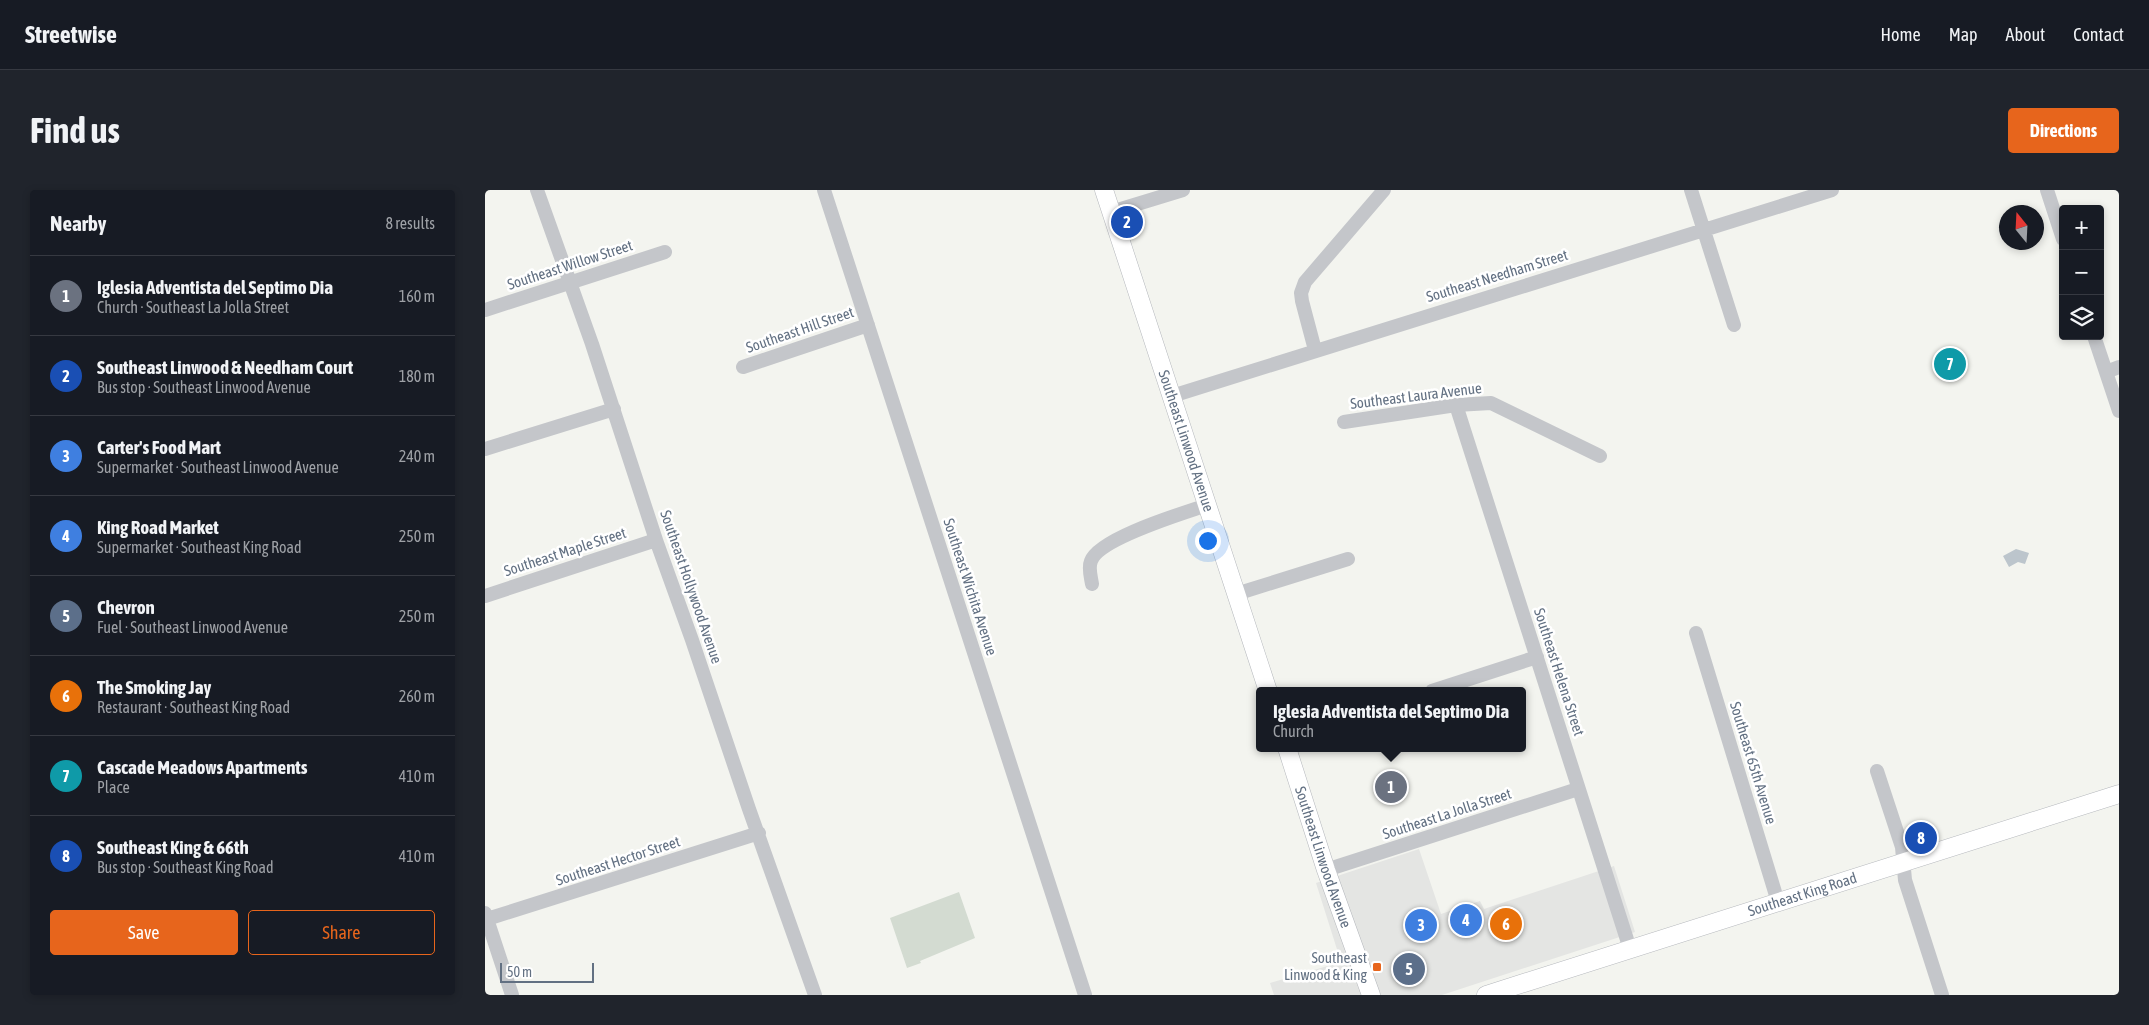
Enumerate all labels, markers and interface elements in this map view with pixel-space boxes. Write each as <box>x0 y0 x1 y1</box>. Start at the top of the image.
text: Streetwise <box>25 21 117 48</box>
text: Home <box>1881 24 1921 45</box>
text: Map <box>1949 24 1978 45</box>
text: About <box>2006 24 2045 45</box>
text: Contact <box>2073 24 2124 45</box>
button: Directions <box>2008 108 2119 153</box>
text: Find us <box>30 110 120 150</box>
pin: 2 <box>1111 203 1143 241</box>
north arrow <box>1999 205 2044 250</box>
map controls <box>2059 205 2104 340</box>
button: + <box>2059 205 2104 250</box>
text: Nearby <box>50 211 106 235</box>
text: 8 results <box>385 214 435 232</box>
street label: Southeast Willow Street <box>505 236 635 293</box>
street label: Southeast Needham Street <box>1424 246 1570 305</box>
button: − <box>2059 250 2104 295</box>
text: Iglesia Adventista del Septimo Dia <box>97 276 333 298</box>
text: 1 <box>62 287 70 305</box>
text: 160 m <box>399 287 435 305</box>
button: layers <box>2059 295 2104 340</box>
text: Church · Southeast La Jolla Street <box>97 298 289 316</box>
street label: Southeast Hill Street <box>744 303 856 356</box>
pin: 7 <box>1934 345 1966 383</box>
text: Southeast Linwood & Needham Court <box>97 356 353 378</box>
text: 2 <box>62 367 70 385</box>
text: 180 m <box>399 367 435 385</box>
street label: Southeast Linwood Avenue <box>1156 368 1218 514</box>
text: Bus stop · Southeast Linwood Avenue <box>97 378 311 396</box>
street label: Southeast Laura Avenue <box>1349 379 1483 412</box>
text: Carter's Food Mart <box>97 436 221 458</box>
text: 3 <box>62 447 70 465</box>
text: 240 m <box>399 447 435 465</box>
text: Supermarket · Southeast Linwood Avenue <box>97 458 339 476</box>
street label: Southeast Hollywood Avenue <box>657 508 726 666</box>
text: King Road Market <box>97 516 219 538</box>
street label: Southeast Wichita Avenue <box>940 516 1001 658</box>
street label: Southeast Maple Street <box>502 524 628 579</box>
text: 4 <box>62 527 70 545</box>
text: 250 m <box>399 527 435 545</box>
your location <box>1195 528 1221 554</box>
text: Supermarket · Southeast King Road <box>97 538 301 556</box>
text: Chevron <box>97 596 155 618</box>
street label: Southeast Helena Street <box>1531 606 1588 738</box>
text: 5 <box>62 607 70 625</box>
text: 250 m <box>399 607 435 625</box>
text: Fuel · Southeast Linwood Avenue <box>97 618 288 636</box>
text: The Smoking Jay <box>97 676 211 698</box>
text: 6 <box>62 687 70 705</box>
text: 260 m <box>399 687 435 705</box>
popup <box>1256 687 1526 752</box>
text: Restaurant · Southeast King Road <box>97 698 290 716</box>
text: Iglesia Adventista del Septimo Dia <box>1273 700 1509 722</box>
street label: Southeast 65th Avenue <box>1727 700 1780 826</box>
text: Church <box>1273 722 1314 740</box>
text: Cascade Meadows Apartments <box>97 756 308 778</box>
text: 7 <box>62 767 70 785</box>
text: 410 m <box>399 767 435 785</box>
pin: 1 <box>1375 768 1407 806</box>
text: Place <box>97 778 130 796</box>
street label: Southeast Linwood Avenue <box>1292 784 1355 930</box>
street label: Southeast La Jolla Street <box>1380 785 1513 842</box>
pin: 8 <box>1905 819 1937 857</box>
street label: Southeast Hector Street <box>554 832 682 889</box>
text: Southeast King & 66th <box>97 836 249 858</box>
text: 8 <box>62 847 70 865</box>
text: 410 m <box>399 847 435 865</box>
text: Bus stop · Southeast King Road <box>97 858 274 876</box>
street label: Southeast King Road <box>1746 869 1859 919</box>
pin: 4 <box>1450 901 1482 939</box>
pin: 6 <box>1490 905 1522 943</box>
pin: 3 <box>1405 906 1437 944</box>
button: Save <box>50 910 238 955</box>
button: Share <box>248 910 435 955</box>
place label: Southeast Linwood & King <box>1284 949 1368 983</box>
pin: 5 <box>1393 950 1425 988</box>
scale bar <box>500 960 594 983</box>
marker: Southeast Linwood & King <box>1371 961 1383 973</box>
text: 50 m <box>507 964 532 980</box>

